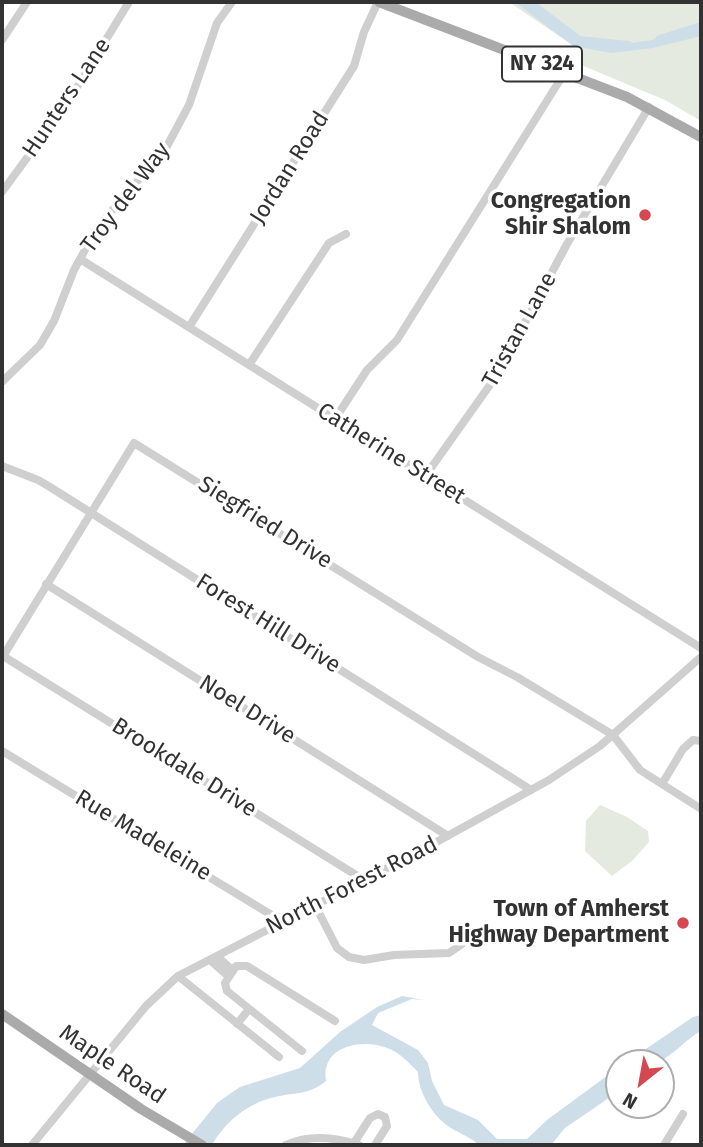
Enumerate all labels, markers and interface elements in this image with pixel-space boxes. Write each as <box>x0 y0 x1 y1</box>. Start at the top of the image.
street label: Hunters Lane <box>17 33 117 163</box>
road number: NY 324 <box>502 46 582 82</box>
street label: Jordan Road <box>245 107 335 229</box>
street label: Troy del Way <box>76 137 176 259</box>
place label: Congregation Shir Shalom <box>491 188 631 242</box>
marker: Congregation Shir Shalom <box>637 207 653 223</box>
street label: Tristan Lane <box>477 268 563 392</box>
street label: Catherine Street <box>312 397 470 511</box>
street label: Siegfried Drive <box>193 471 337 575</box>
street label: Forest Hill Drive <box>191 568 345 680</box>
street label: Noel Drive <box>194 670 300 750</box>
street label: Brookdale Drive <box>106 712 262 824</box>
street label: Rue Madeleine <box>70 784 216 888</box>
street label: North Forest Road <box>262 831 442 941</box>
place label: Town of Amherst Highway Department <box>449 896 669 950</box>
marker: Town of Amherst Highway Department <box>675 915 691 931</box>
street label: Maple Road <box>54 1019 170 1111</box>
north arrow <box>605 1049 675 1119</box>
text: N <box>619 1088 641 1114</box>

